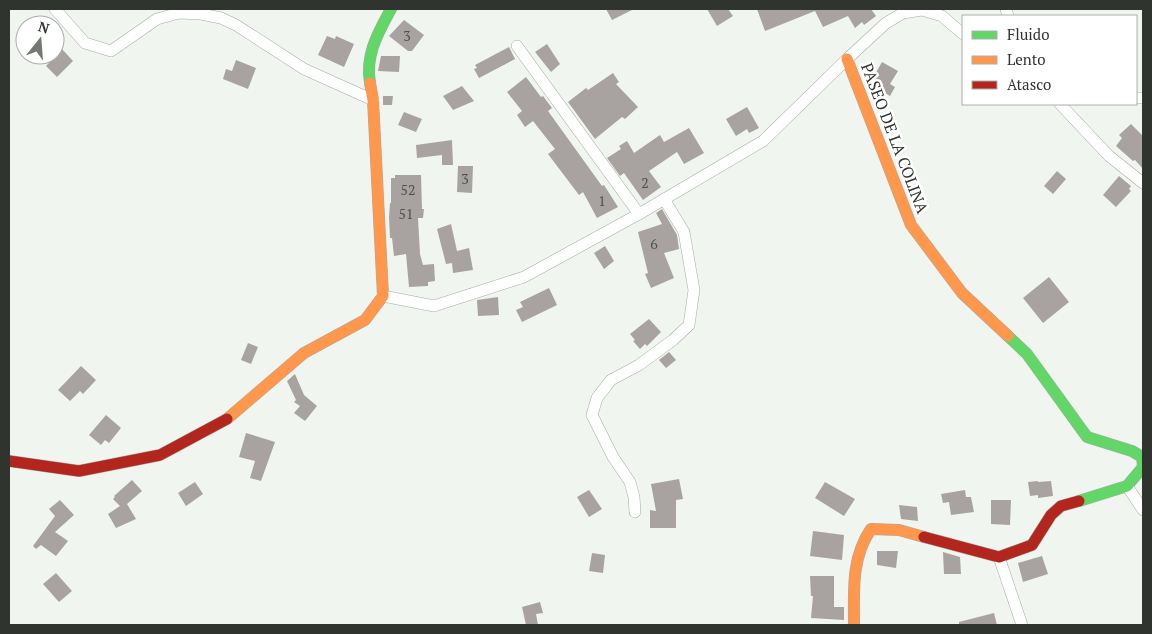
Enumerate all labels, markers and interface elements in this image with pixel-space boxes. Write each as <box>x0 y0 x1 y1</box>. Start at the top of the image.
north arrow <box>15 15 65 65</box>
legend <box>962 15 1137 105</box>
text: N <box>36 16 52 38</box>
text: Fluido <box>1007 24 1049 44</box>
house number: 3 <box>403 26 411 45</box>
text: Lento <box>1007 49 1046 69</box>
street label: PASEO DE LA COLINA <box>856 60 934 216</box>
text: Atasco <box>1007 74 1051 94</box>
house number: 3 <box>461 169 469 188</box>
house number: 2 <box>641 173 649 192</box>
house number: 52 <box>401 180 415 199</box>
house number: 1 <box>598 191 606 210</box>
house number: 51 <box>399 204 413 223</box>
house number: 6 <box>650 234 658 253</box>

